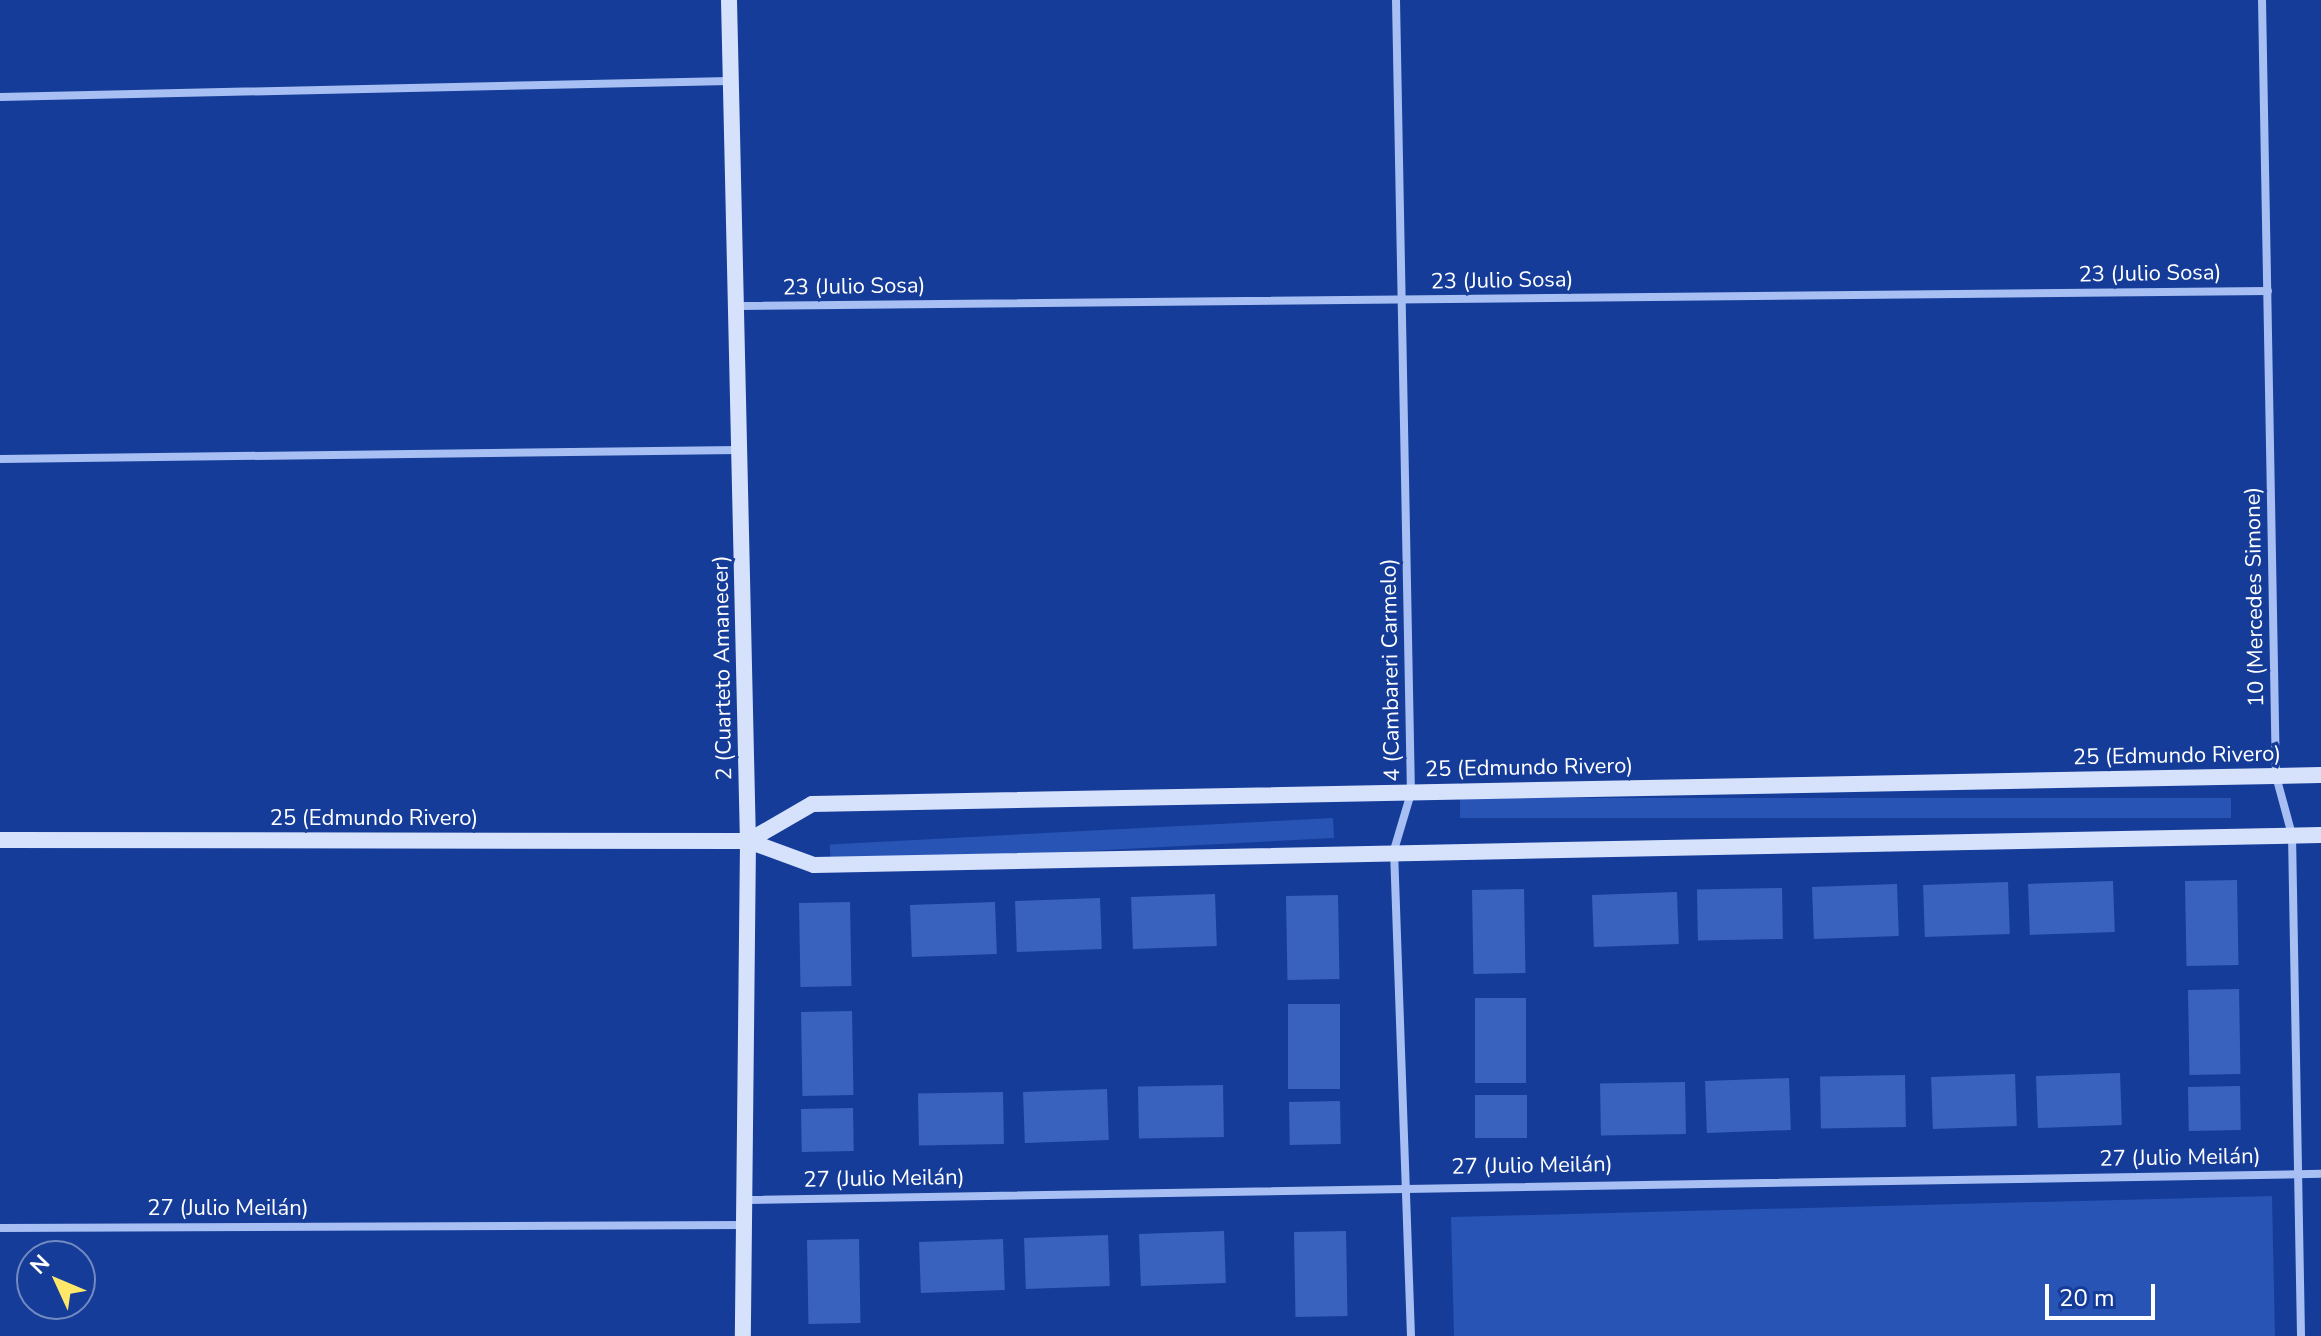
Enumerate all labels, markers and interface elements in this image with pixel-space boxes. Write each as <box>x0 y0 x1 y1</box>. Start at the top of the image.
street label: 23 (Julio Sosa) <box>2078 260 2222 288</box>
street label: 23 (Julio Sosa) <box>1430 267 1574 295</box>
street label: 23 (Julio Sosa) <box>782 273 926 301</box>
street label: 10 (Mercedes Simone) <box>2240 487 2270 707</box>
street label: 2 (Cuarteto Amanecer) <box>708 555 738 781</box>
street label: 4 (Cambareri Carmelo) <box>1376 558 1406 782</box>
street label: 25 (Edmundo Rivero) <box>2073 741 2281 771</box>
street label: 25 (Edmundo Rivero) <box>1425 753 1633 783</box>
street label: 25 (Edmundo Rivero) <box>270 806 478 832</box>
street label: 27 (Julio Meilán) <box>2099 1143 2261 1173</box>
street label: 27 (Julio Meilán) <box>1451 1151 1613 1181</box>
street label: 27 (Julio Meilán) <box>803 1164 965 1194</box>
street label: 27 (Julio Meilán) <box>147 1196 309 1222</box>
north arrow <box>16 1240 96 1320</box>
text: N <box>24 1248 57 1281</box>
scale bar <box>2049 1268 2159 1318</box>
text: 20 m <box>2059 1282 2115 1314</box>

